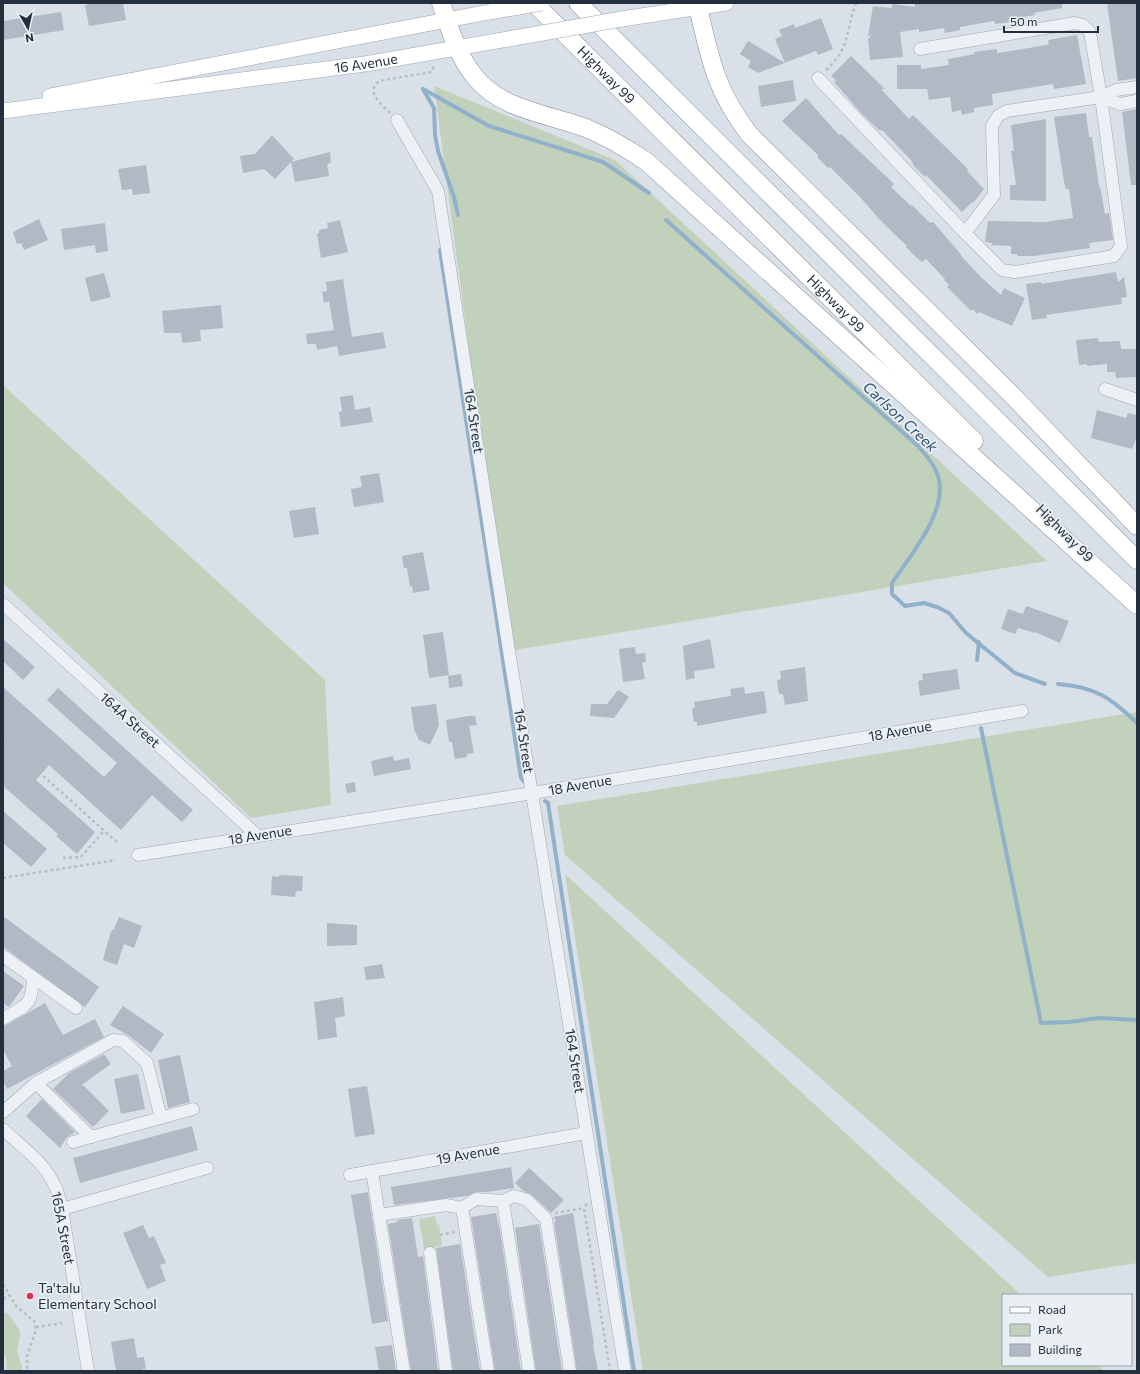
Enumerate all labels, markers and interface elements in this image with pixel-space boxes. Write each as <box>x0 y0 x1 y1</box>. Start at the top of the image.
north arrow <box>8 8 48 48</box>
scale bar <box>1004 8 1098 34</box>
text: 50 m <box>1010 14 1038 28</box>
text: N <box>25 31 35 45</box>
street label: Highway 99 <box>574 42 639 107</box>
street label: 16 Avenue <box>333 49 399 76</box>
street label: Highway 99 <box>804 271 869 336</box>
water label: Carlson Creek <box>860 377 942 456</box>
street label: 164 Street <box>461 387 488 455</box>
street label: Highway 99 <box>1033 500 1098 565</box>
street label: 164A Street <box>97 688 164 751</box>
street label: 164 Street <box>511 707 538 775</box>
street label: 18 Avenue <box>867 717 933 744</box>
street label: 18 Avenue <box>547 771 613 798</box>
street label: 18 Avenue <box>227 821 293 848</box>
street label: 164 Street <box>562 1027 589 1095</box>
street label: 19 Avenue <box>435 1140 501 1167</box>
street label: 165A Street <box>48 1190 79 1266</box>
place label: Ta'talu Elementary School <box>38 1279 157 1312</box>
marker: Ta'talu Elementary School <box>25 1291 35 1301</box>
legend <box>1002 1294 1132 1366</box>
text: Road <box>1038 1302 1066 1316</box>
text: Park <box>1038 1322 1064 1336</box>
text: Building <box>1038 1342 1082 1356</box>

